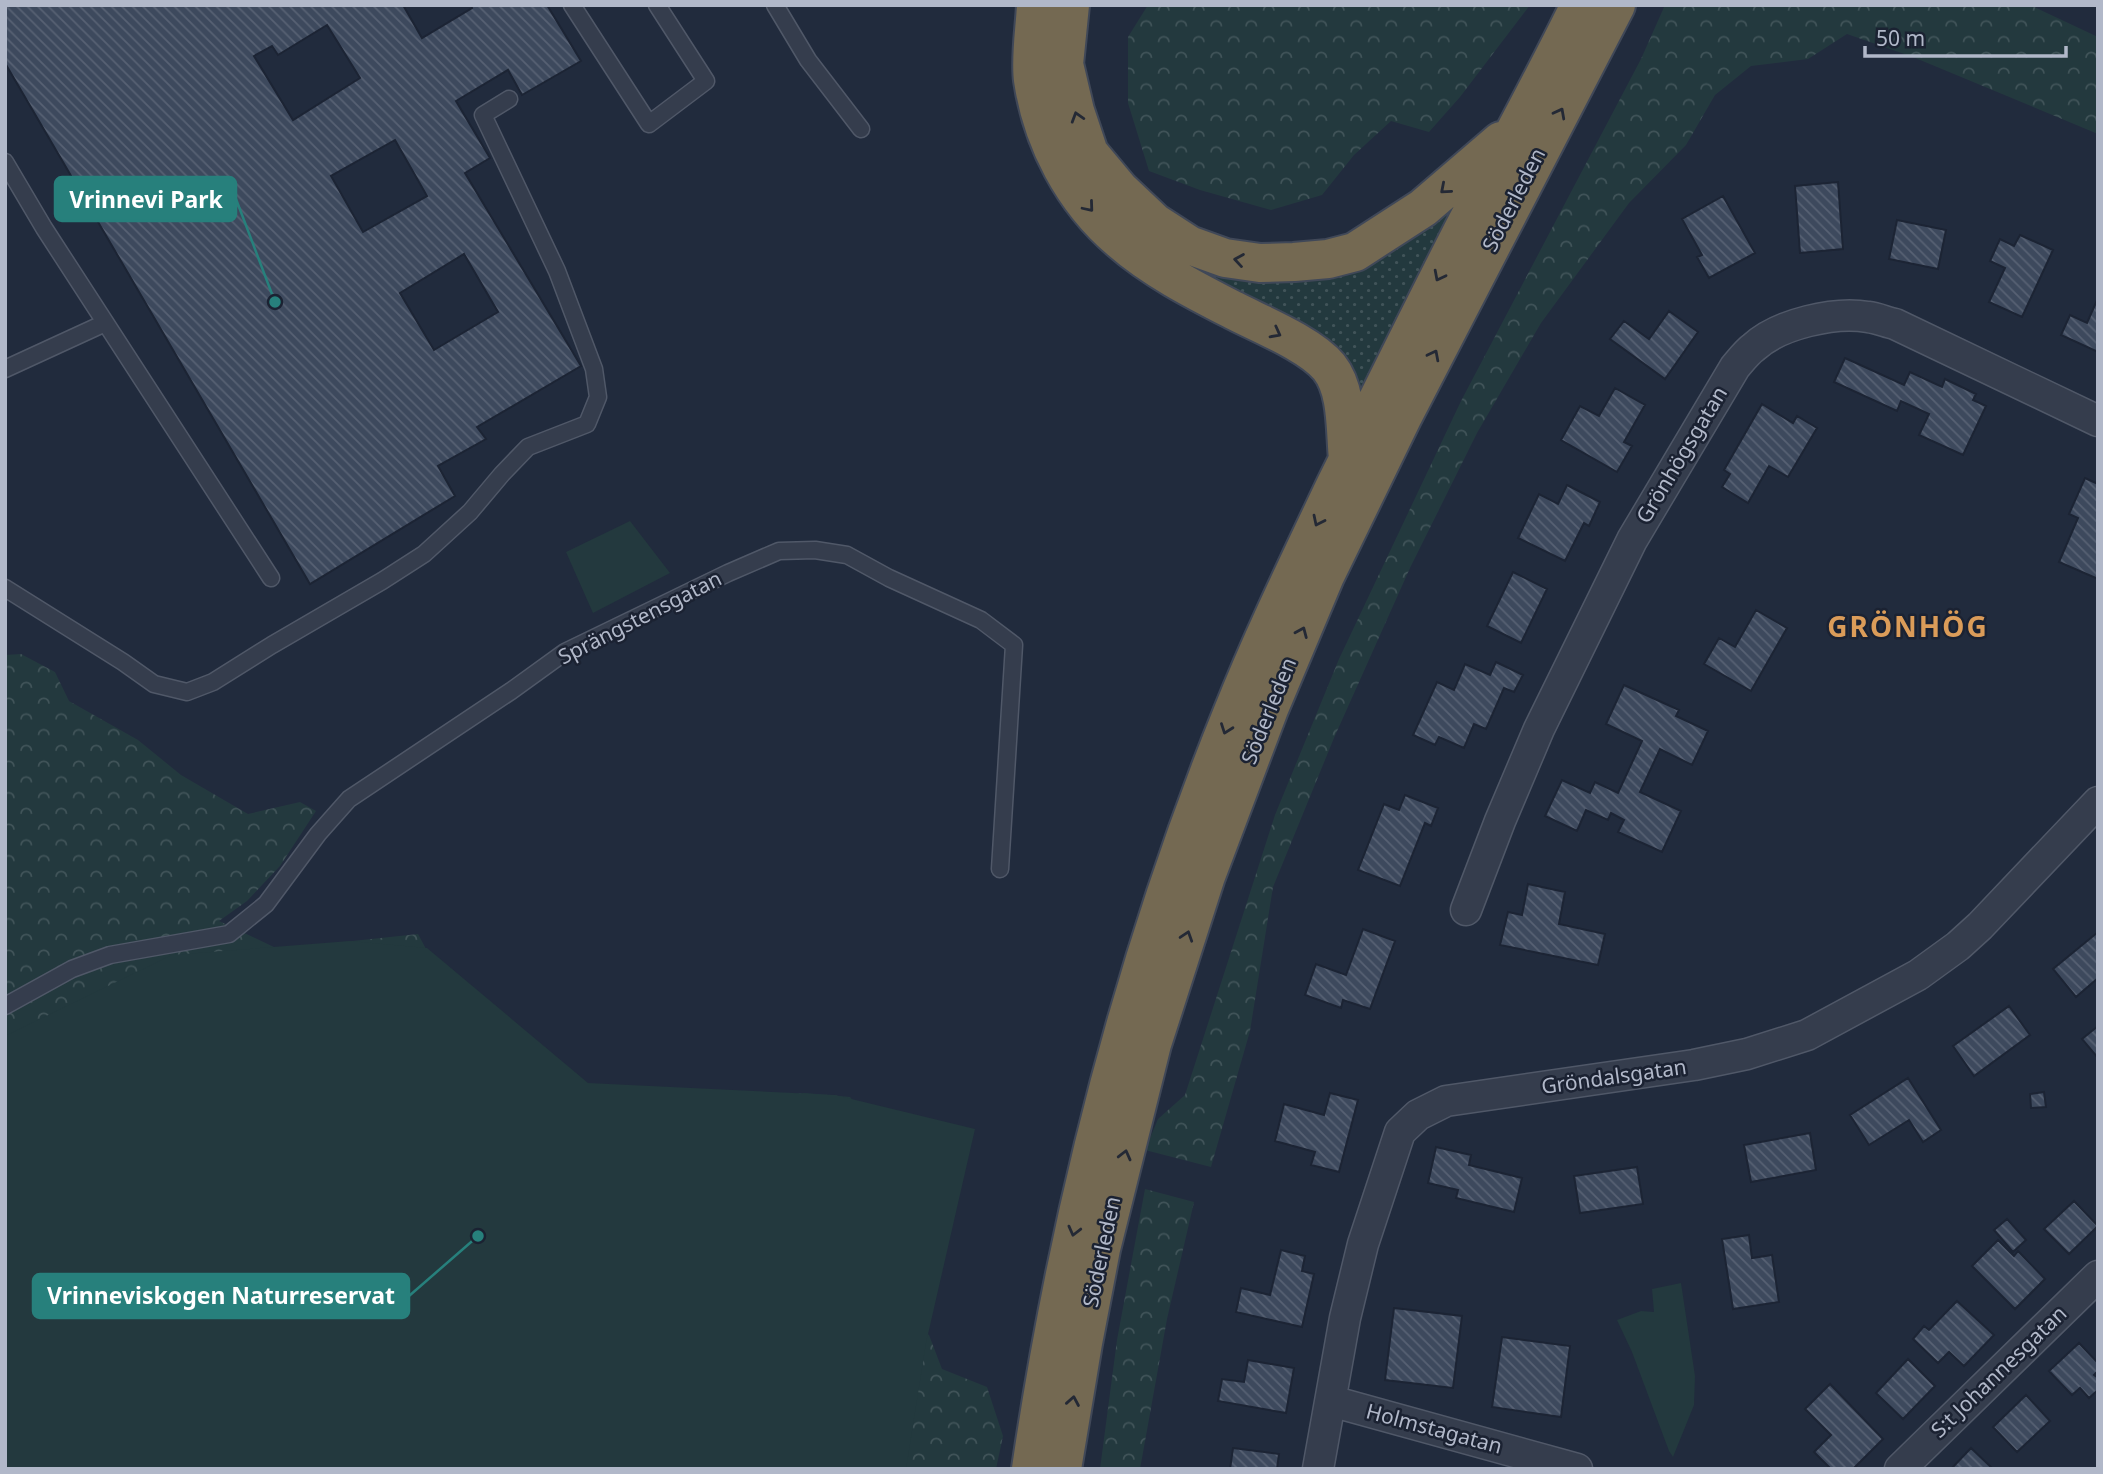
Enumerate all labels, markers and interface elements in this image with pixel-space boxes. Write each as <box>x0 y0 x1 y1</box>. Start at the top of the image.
scale bar <box>1865 14 2066 58</box>
text: 50 m <box>1876 24 1925 52</box>
one-way arrow <box>1552 108 1565 120</box>
one-way arrow <box>1071 111 1085 124</box>
street label: Söderleden <box>1475 143 1551 256</box>
callout: Vrinnevi Park <box>55 177 236 221</box>
one-way arrow <box>1441 181 1454 193</box>
text: Vrinnevi Park <box>69 183 224 215</box>
one-way arrow <box>1081 199 1093 212</box>
one-way arrow <box>1233 253 1245 268</box>
one-way arrow <box>1434 269 1448 281</box>
one-way arrow <box>1269 324 1281 338</box>
one-way arrow <box>1426 350 1440 362</box>
street label: Grönhögsgatan <box>1629 381 1733 528</box>
one-way arrow <box>1313 514 1327 526</box>
street label: Sprängstensgatan <box>553 564 726 670</box>
district label: GRÖNHÖG <box>1827 607 1989 645</box>
one-way arrow <box>1293 626 1307 638</box>
street label: Söderleden <box>1234 653 1302 768</box>
one-way arrow <box>1221 722 1235 734</box>
one-way arrow <box>1178 930 1193 942</box>
street label: Gröndalsgatan <box>1539 1052 1688 1100</box>
one-way arrow <box>1117 1149 1131 1161</box>
street label: Söderleden <box>1076 1194 1126 1310</box>
one-way arrow <box>1068 1225 1082 1237</box>
callout: Vrinneviskogen Naturreservat <box>33 1274 409 1318</box>
text: Vrinneviskogen Naturreservat <box>47 1279 395 1311</box>
street label: S:t Johannesgatan <box>1924 1299 2072 1443</box>
one-way arrow <box>1065 1395 1080 1407</box>
street label: Holmstagatan <box>1363 1396 1505 1460</box>

